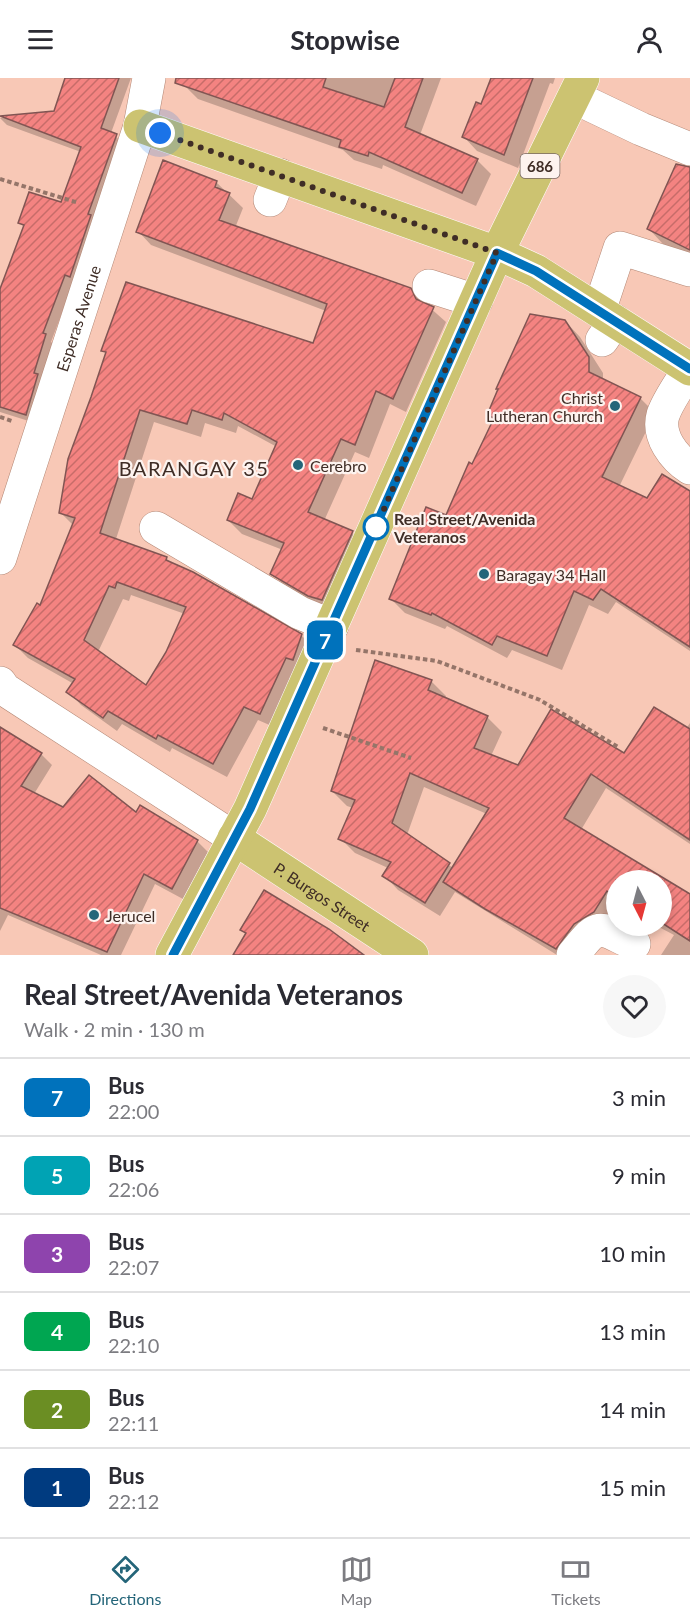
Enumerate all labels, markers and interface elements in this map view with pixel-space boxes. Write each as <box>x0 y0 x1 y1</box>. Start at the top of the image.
icon: menu <box>24 23 57 56</box>
text: Stopwise <box>290 23 400 56</box>
icon: person <box>633 23 666 56</box>
your location <box>145 118 175 148</box>
road number: 686 <box>520 154 560 178</box>
street label: Esperas Avenue <box>52 263 104 374</box>
place label: Christ Lutheran Church <box>486 388 603 425</box>
marker: Christ Lutheran Church <box>608 399 622 413</box>
district label: BARANGAY 35 <box>119 456 269 480</box>
place label: Cerebro <box>310 456 366 475</box>
marker: Cerebro <box>291 458 305 472</box>
place label: Real Street/Avenida Veteranos <box>393 509 535 546</box>
marker: Real Street/Avenida Veteranos <box>363 514 389 540</box>
place label: Baragay 34 Hall <box>496 565 606 584</box>
marker: Baragay 34 Hall <box>477 567 491 581</box>
line badge: 7 <box>306 620 344 660</box>
text: 7 <box>319 628 331 653</box>
street label: P. Burgos Street <box>271 858 374 935</box>
north arrow <box>606 870 672 936</box>
map controls <box>606 870 672 936</box>
place label: Jerucel <box>106 906 155 925</box>
marker: Jerucel <box>87 908 101 922</box>
button: heart <box>603 975 666 1038</box>
text: Real Street/Avenida Veteranos <box>24 977 403 1011</box>
text: Walk · 2 min · 130 m <box>24 1017 205 1041</box>
text: Bus <box>108 1072 144 1099</box>
text: 3 min <box>612 1084 666 1111</box>
text: 7 <box>51 1085 63 1110</box>
text: 22:00 <box>108 1099 159 1123</box>
text: Bus <box>108 1150 144 1177</box>
text: 9 min <box>612 1162 666 1189</box>
text: 5 <box>51 1163 63 1188</box>
text: 22:06 <box>108 1177 159 1201</box>
text: Bus <box>108 1228 144 1255</box>
text: 10 min <box>599 1240 666 1267</box>
text: 3 <box>51 1241 63 1266</box>
text: 22:07 <box>108 1255 159 1279</box>
text: Bus <box>108 1306 144 1333</box>
text: 13 min <box>599 1318 666 1345</box>
text: 4 <box>51 1319 63 1344</box>
text: 22:10 <box>108 1333 159 1357</box>
text: Bus <box>108 1384 144 1411</box>
text: 14 min <box>599 1396 666 1423</box>
text: 2 <box>51 1397 63 1422</box>
text: 22:11 <box>108 1411 159 1435</box>
text: Bus <box>108 1462 144 1489</box>
text: 15 min <box>599 1474 666 1501</box>
text: 1 <box>51 1475 63 1500</box>
text: 22:12 <box>108 1489 159 1513</box>
tab: Directions <box>89 1553 161 1608</box>
tab: Map <box>340 1553 373 1608</box>
tab: Tickets <box>551 1553 601 1608</box>

